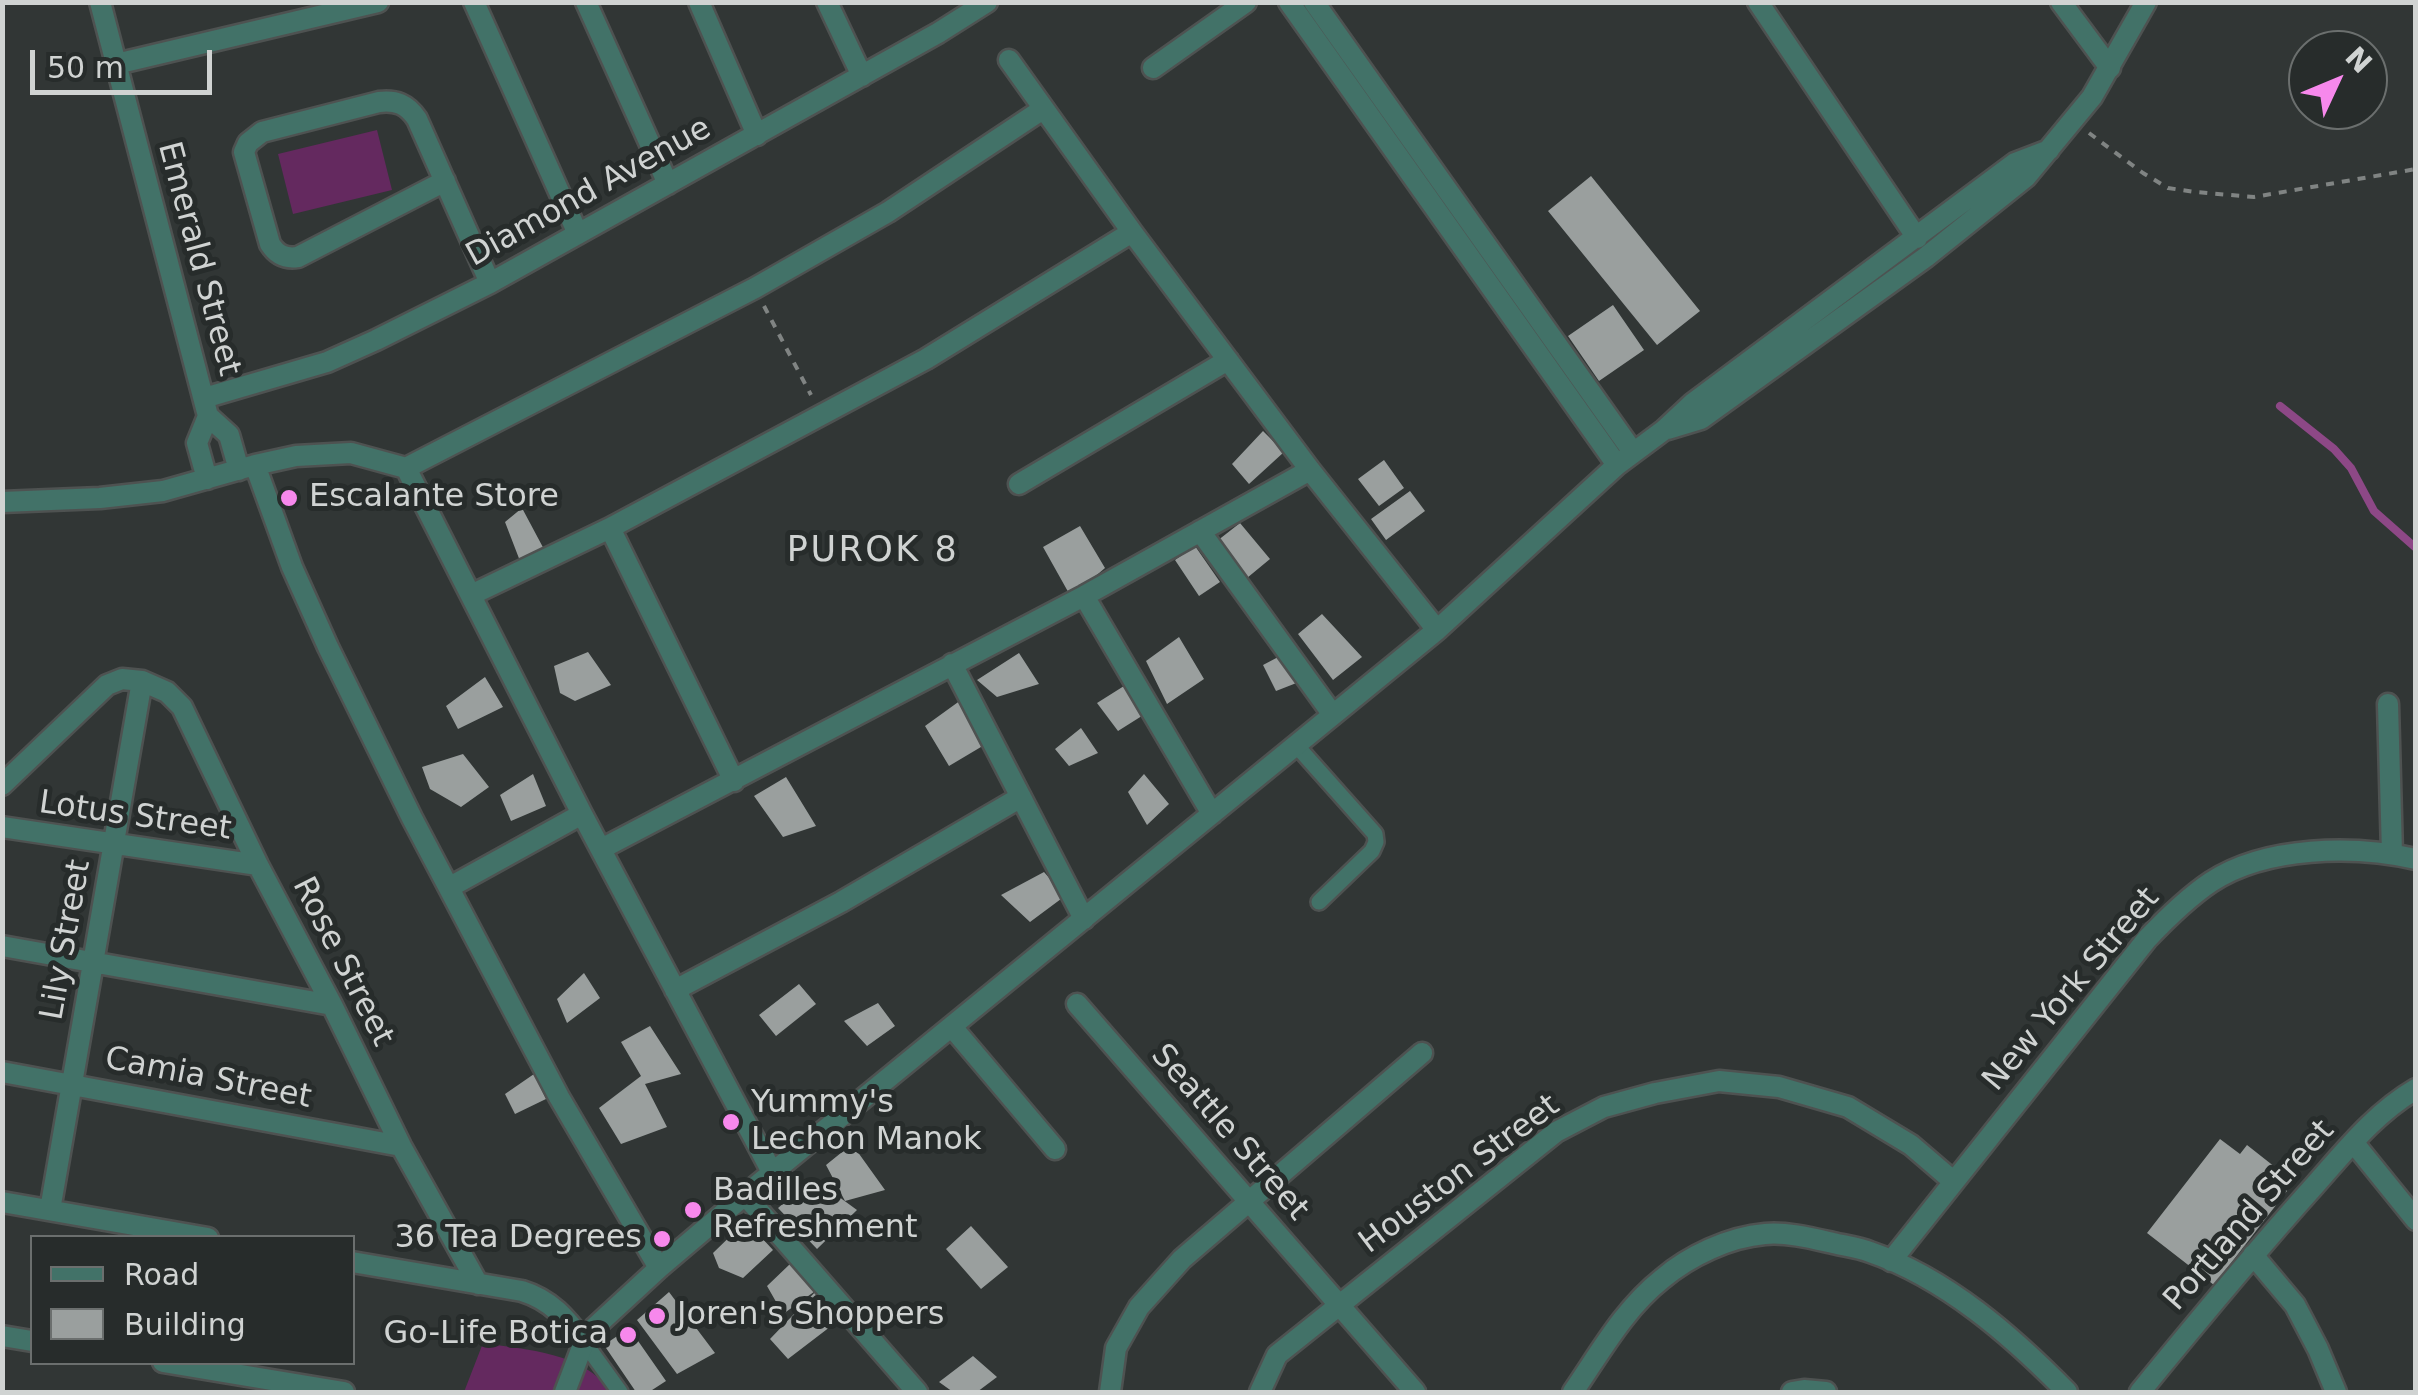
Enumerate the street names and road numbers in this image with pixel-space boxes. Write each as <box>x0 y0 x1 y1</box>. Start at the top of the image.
street label: Diamond Avenue <box>460 110 718 276</box>
street label: Emerald Street <box>148 138 248 380</box>
street label: Lotus Street <box>36 785 234 849</box>
street label: Lily Street <box>34 857 100 1023</box>
street label: Rose Street <box>283 871 401 1053</box>
street label: New York Street <box>1976 880 2168 1100</box>
street label: Seattle Street <box>1142 1037 1316 1229</box>
street label: Camia Street <box>102 1040 314 1118</box>
street label: Houston Street <box>1352 1087 1568 1263</box>
street label: Portland Street <box>2157 1113 2343 1319</box>

